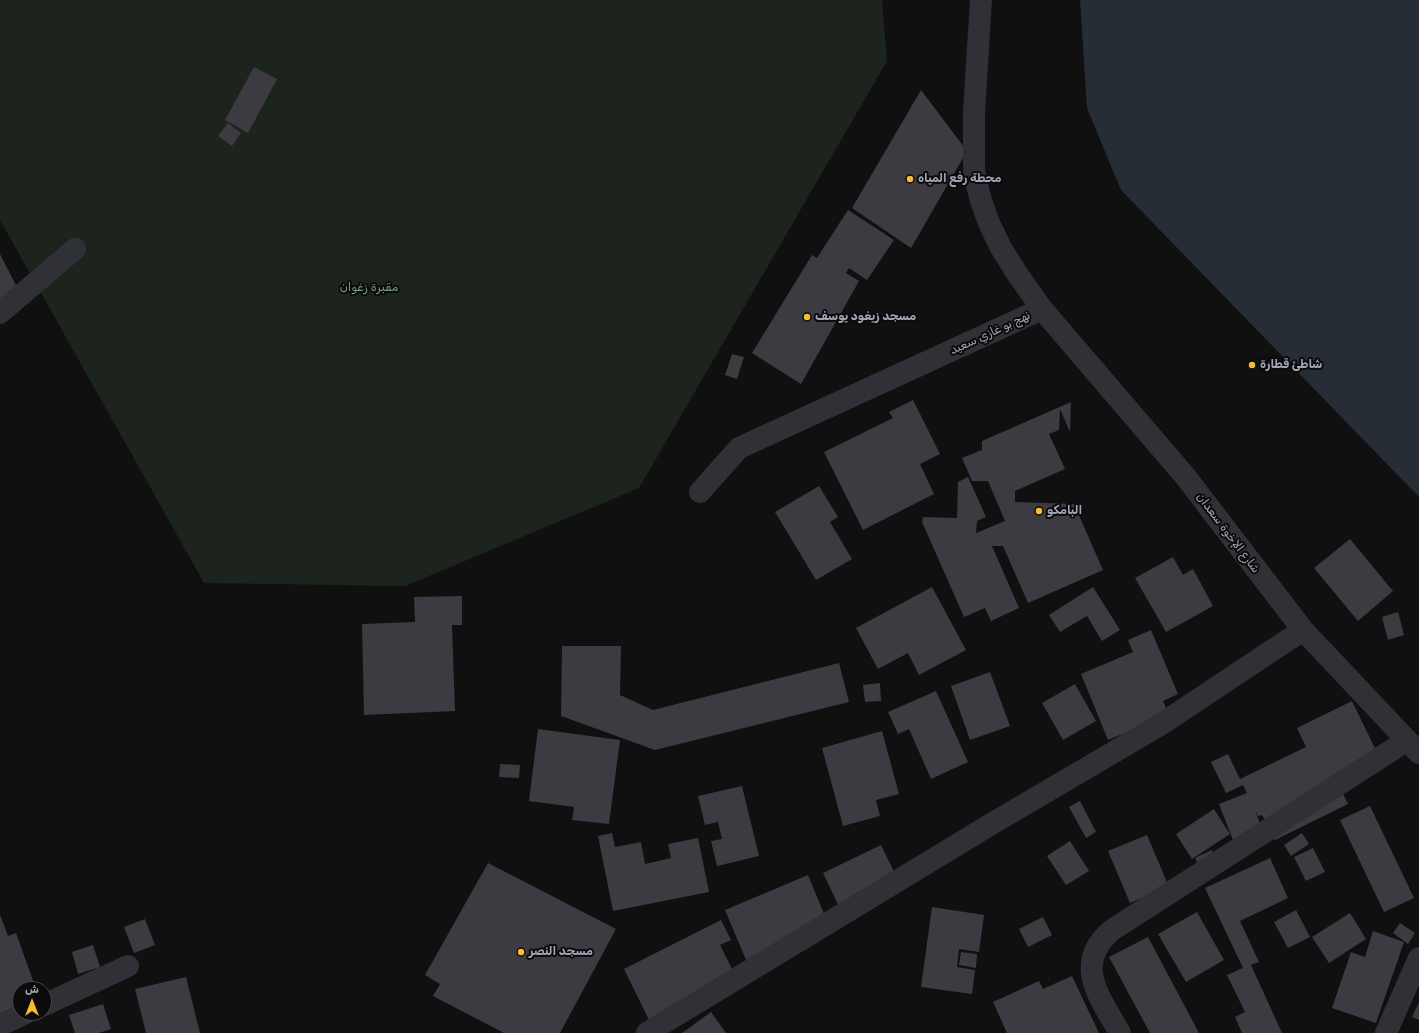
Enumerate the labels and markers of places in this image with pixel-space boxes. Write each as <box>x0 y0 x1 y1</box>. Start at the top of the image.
place label: محطة رفع المياه <box>918 172 1002 186</box>
marker: محطة رفع المياه <box>905 174 915 184</box>
place label: مسجد زيغود يوسف <box>815 310 916 324</box>
marker: مسجد زيغود يوسف <box>802 312 812 322</box>
place label: شاطئ قطارة <box>1260 358 1322 372</box>
marker: شاطئ قطارة <box>1247 360 1257 370</box>
place label: البامكو <box>1047 504 1082 518</box>
marker: البامكو <box>1034 506 1044 516</box>
place label: مسجد النصر <box>529 945 593 959</box>
marker: مسجد النصر <box>516 947 526 957</box>

